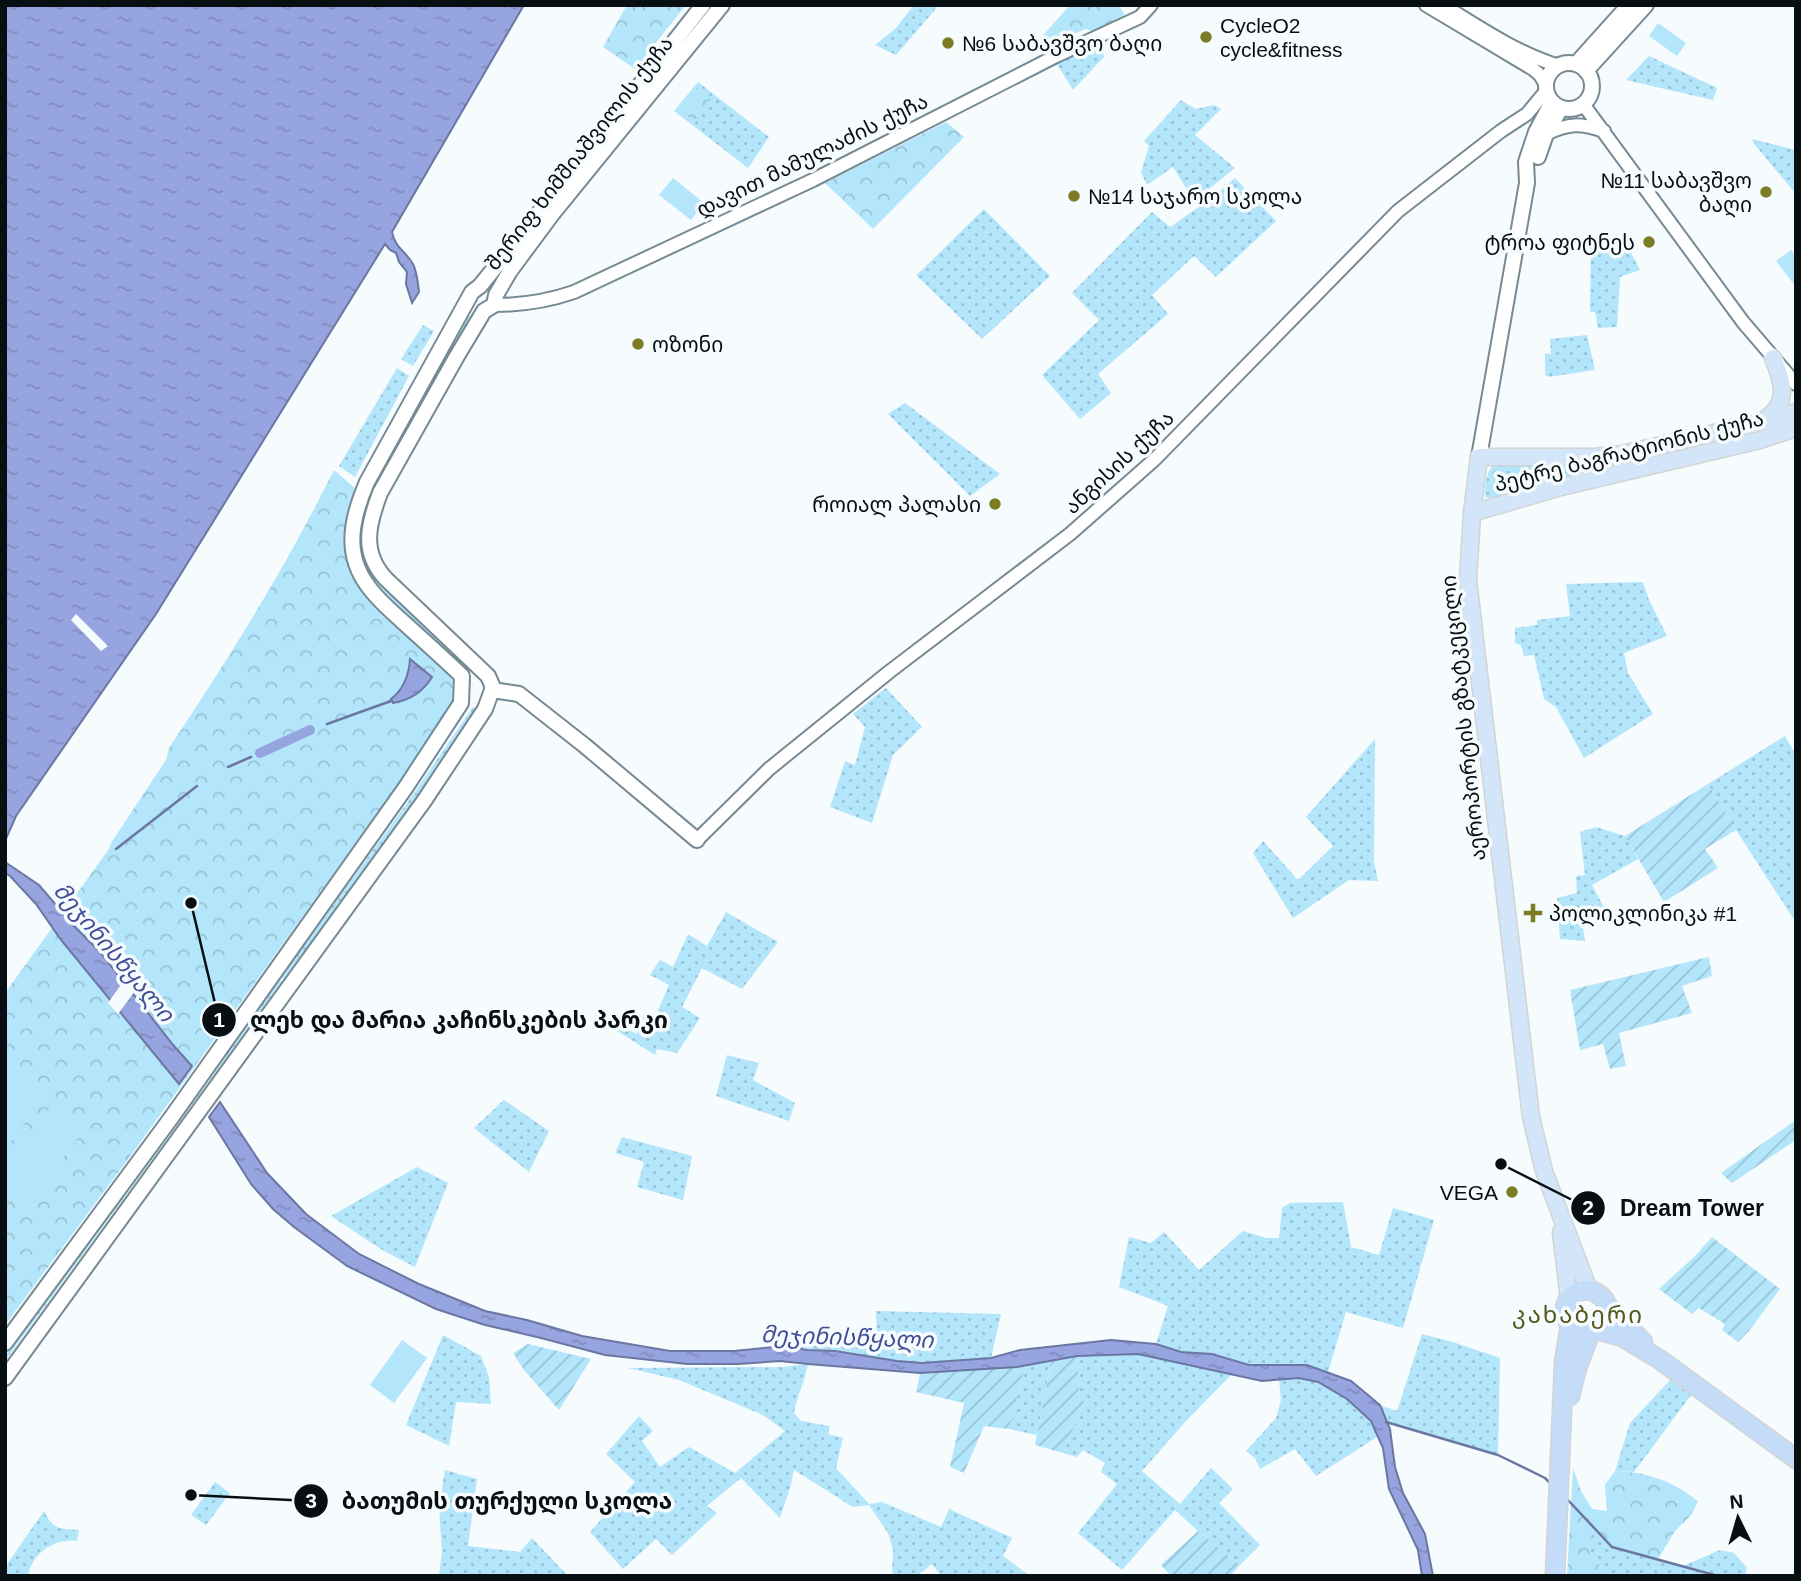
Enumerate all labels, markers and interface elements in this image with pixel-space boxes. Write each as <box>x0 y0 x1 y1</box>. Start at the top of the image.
place label: CycleO2 cycle&fitness <box>1220 14 1343 61</box>
marker: CycleO2 cycle&fitness <box>1198 29 1214 45</box>
street label: შერიფ ხიმშიაშვილის ქუჩა <box>481 32 679 276</box>
place label: №6 საბავშვო ბაღი <box>962 32 1162 57</box>
marker: №6 საბავშვო ბაღი <box>940 35 956 51</box>
street label: დავით მამულაძის ქუჩა <box>693 89 932 223</box>
place label: №11 საბავშვო ბაღი <box>1601 169 1752 218</box>
marker: №11 საბავშვო ბაღი <box>1758 184 1774 200</box>
place label: №14 საჯარო სკოლა <box>1088 185 1302 210</box>
marker: №14 საჯარო სკოლა <box>1066 188 1082 204</box>
place label: ტროა ფიტნეს <box>1484 231 1635 255</box>
marker: ტროა ფიტნეს <box>1641 234 1657 250</box>
place label: ოზონი <box>652 333 723 356</box>
marker: ოზონი <box>630 336 646 352</box>
street label: ანგისის ქუჩა <box>1060 406 1179 519</box>
street label: პეტრე ბაგრატიონის ქუჩა <box>1492 406 1766 497</box>
place label: როიალ პალასი <box>812 493 981 518</box>
marker: როიალ პალასი <box>987 496 1003 512</box>
street label: აეროპორტის გზატკეცილი <box>1437 574 1491 862</box>
water label: მეჯინისწყალი <box>48 877 180 1028</box>
place label: პოლიკლინიკა #1 <box>1549 902 1737 927</box>
marker: პოლიკლინიკა #1 <box>1523 903 1543 923</box>
callout: ლეხ და მარია კაჩინსკების პარკი <box>201 998 682 1042</box>
text: ლეხ და მარია კაჩინსკების პარკი <box>250 1007 668 1035</box>
text: 1 <box>213 1008 225 1031</box>
place label: VEGA <box>1440 1181 1498 1204</box>
marker: VEGA <box>1504 1184 1520 1200</box>
callout: Dream Tower <box>1571 1186 1778 1230</box>
text: Dream Tower <box>1620 1195 1764 1221</box>
text: 2 <box>1582 1196 1594 1219</box>
district label: კახაბერი <box>1512 1301 1644 1329</box>
water label: მეჯინისწყალი <box>760 1321 935 1354</box>
callout: ბათუმის თურქული სკოლა <box>293 1479 686 1523</box>
north arrow <box>1703 1483 1773 1553</box>
text: ბათუმის თურქული სკოლა <box>342 1488 672 1515</box>
text: 3 <box>305 1489 317 1512</box>
text: N <box>1729 1491 1744 1513</box>

